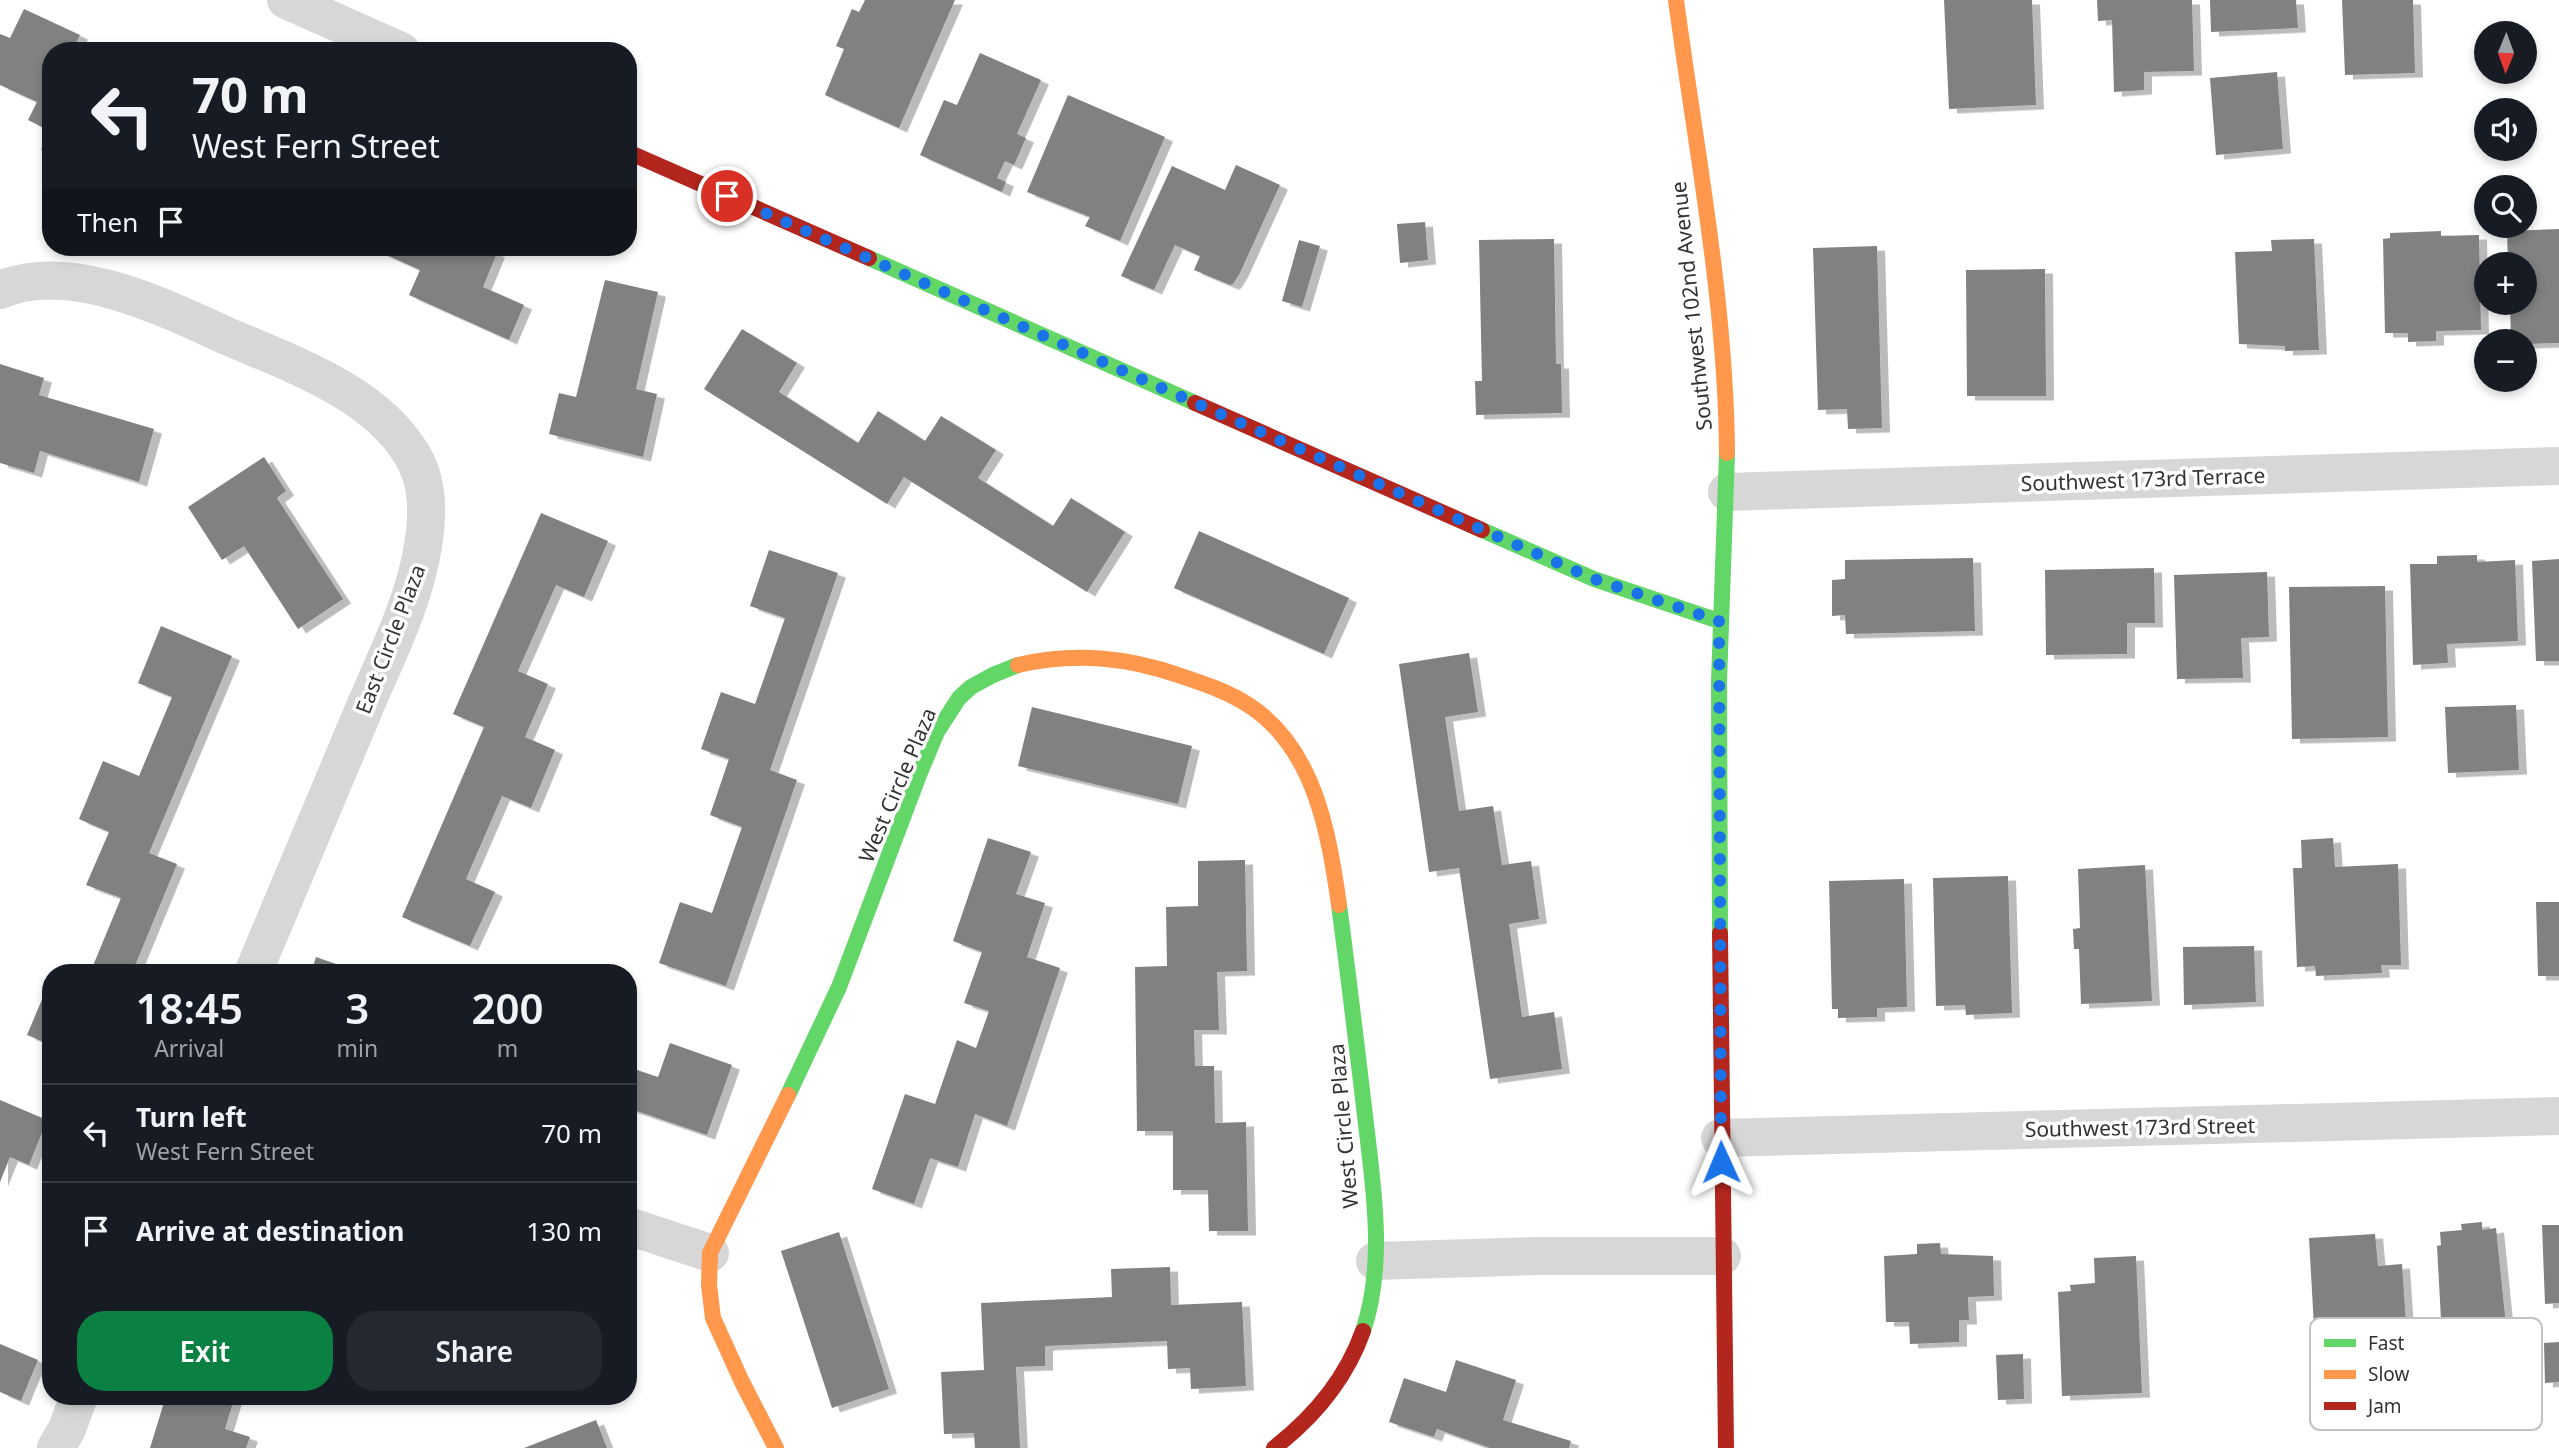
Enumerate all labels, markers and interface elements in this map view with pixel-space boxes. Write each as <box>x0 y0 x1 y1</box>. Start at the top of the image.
north arrow <box>2474 21 2538 84</box>
map controls <box>2474 21 2537 392</box>
text: 70 m <box>192 61 309 127</box>
icon: left <box>77 70 168 161</box>
button: sound <box>2474 98 2537 161</box>
text: West Fern Street <box>192 124 440 167</box>
pin <box>697 166 757 226</box>
button: search <box>2474 175 2537 238</box>
icon: arrive <box>708 177 746 215</box>
street label: Southwest 102nd Avenue <box>1664 180 1718 432</box>
icon: arrive <box>152 203 190 241</box>
text: Then <box>77 204 138 240</box>
button: + <box>2474 252 2537 315</box>
button: − <box>2474 329 2537 392</box>
street label: Southwest 173rd Terrace <box>2020 461 2266 497</box>
street label: East Circle Plaza <box>349 560 431 718</box>
street label: West Circle Plaza <box>852 703 942 867</box>
text: 18:45 <box>135 979 243 1036</box>
text: 3 <box>345 979 369 1036</box>
text: 200 <box>472 979 544 1036</box>
text: Arrival <box>154 1032 224 1064</box>
text: min <box>336 1032 378 1064</box>
text: m <box>497 1032 518 1064</box>
street label: West Circle Plaza <box>1322 1042 1364 1210</box>
text: Turn left <box>136 1099 247 1135</box>
street label: Southwest 173rd Street <box>2025 1111 2256 1143</box>
icon: left <box>77 1114 115 1152</box>
text: 70 m <box>541 1115 602 1151</box>
position arrow <box>1684 1125 1758 1199</box>
text: West Fern Street <box>136 1135 314 1167</box>
icon: arrive <box>77 1212 115 1250</box>
text: Arrive at destination <box>136 1213 405 1249</box>
text: 130 m <box>526 1213 602 1249</box>
button: Exit <box>77 1311 333 1391</box>
button: Share <box>347 1311 602 1391</box>
legend <box>2310 1318 2542 1430</box>
text: Fast <box>2368 1330 2405 1356</box>
text: Slow <box>2368 1361 2409 1387</box>
text: Jam <box>2366 1393 2402 1419</box>

